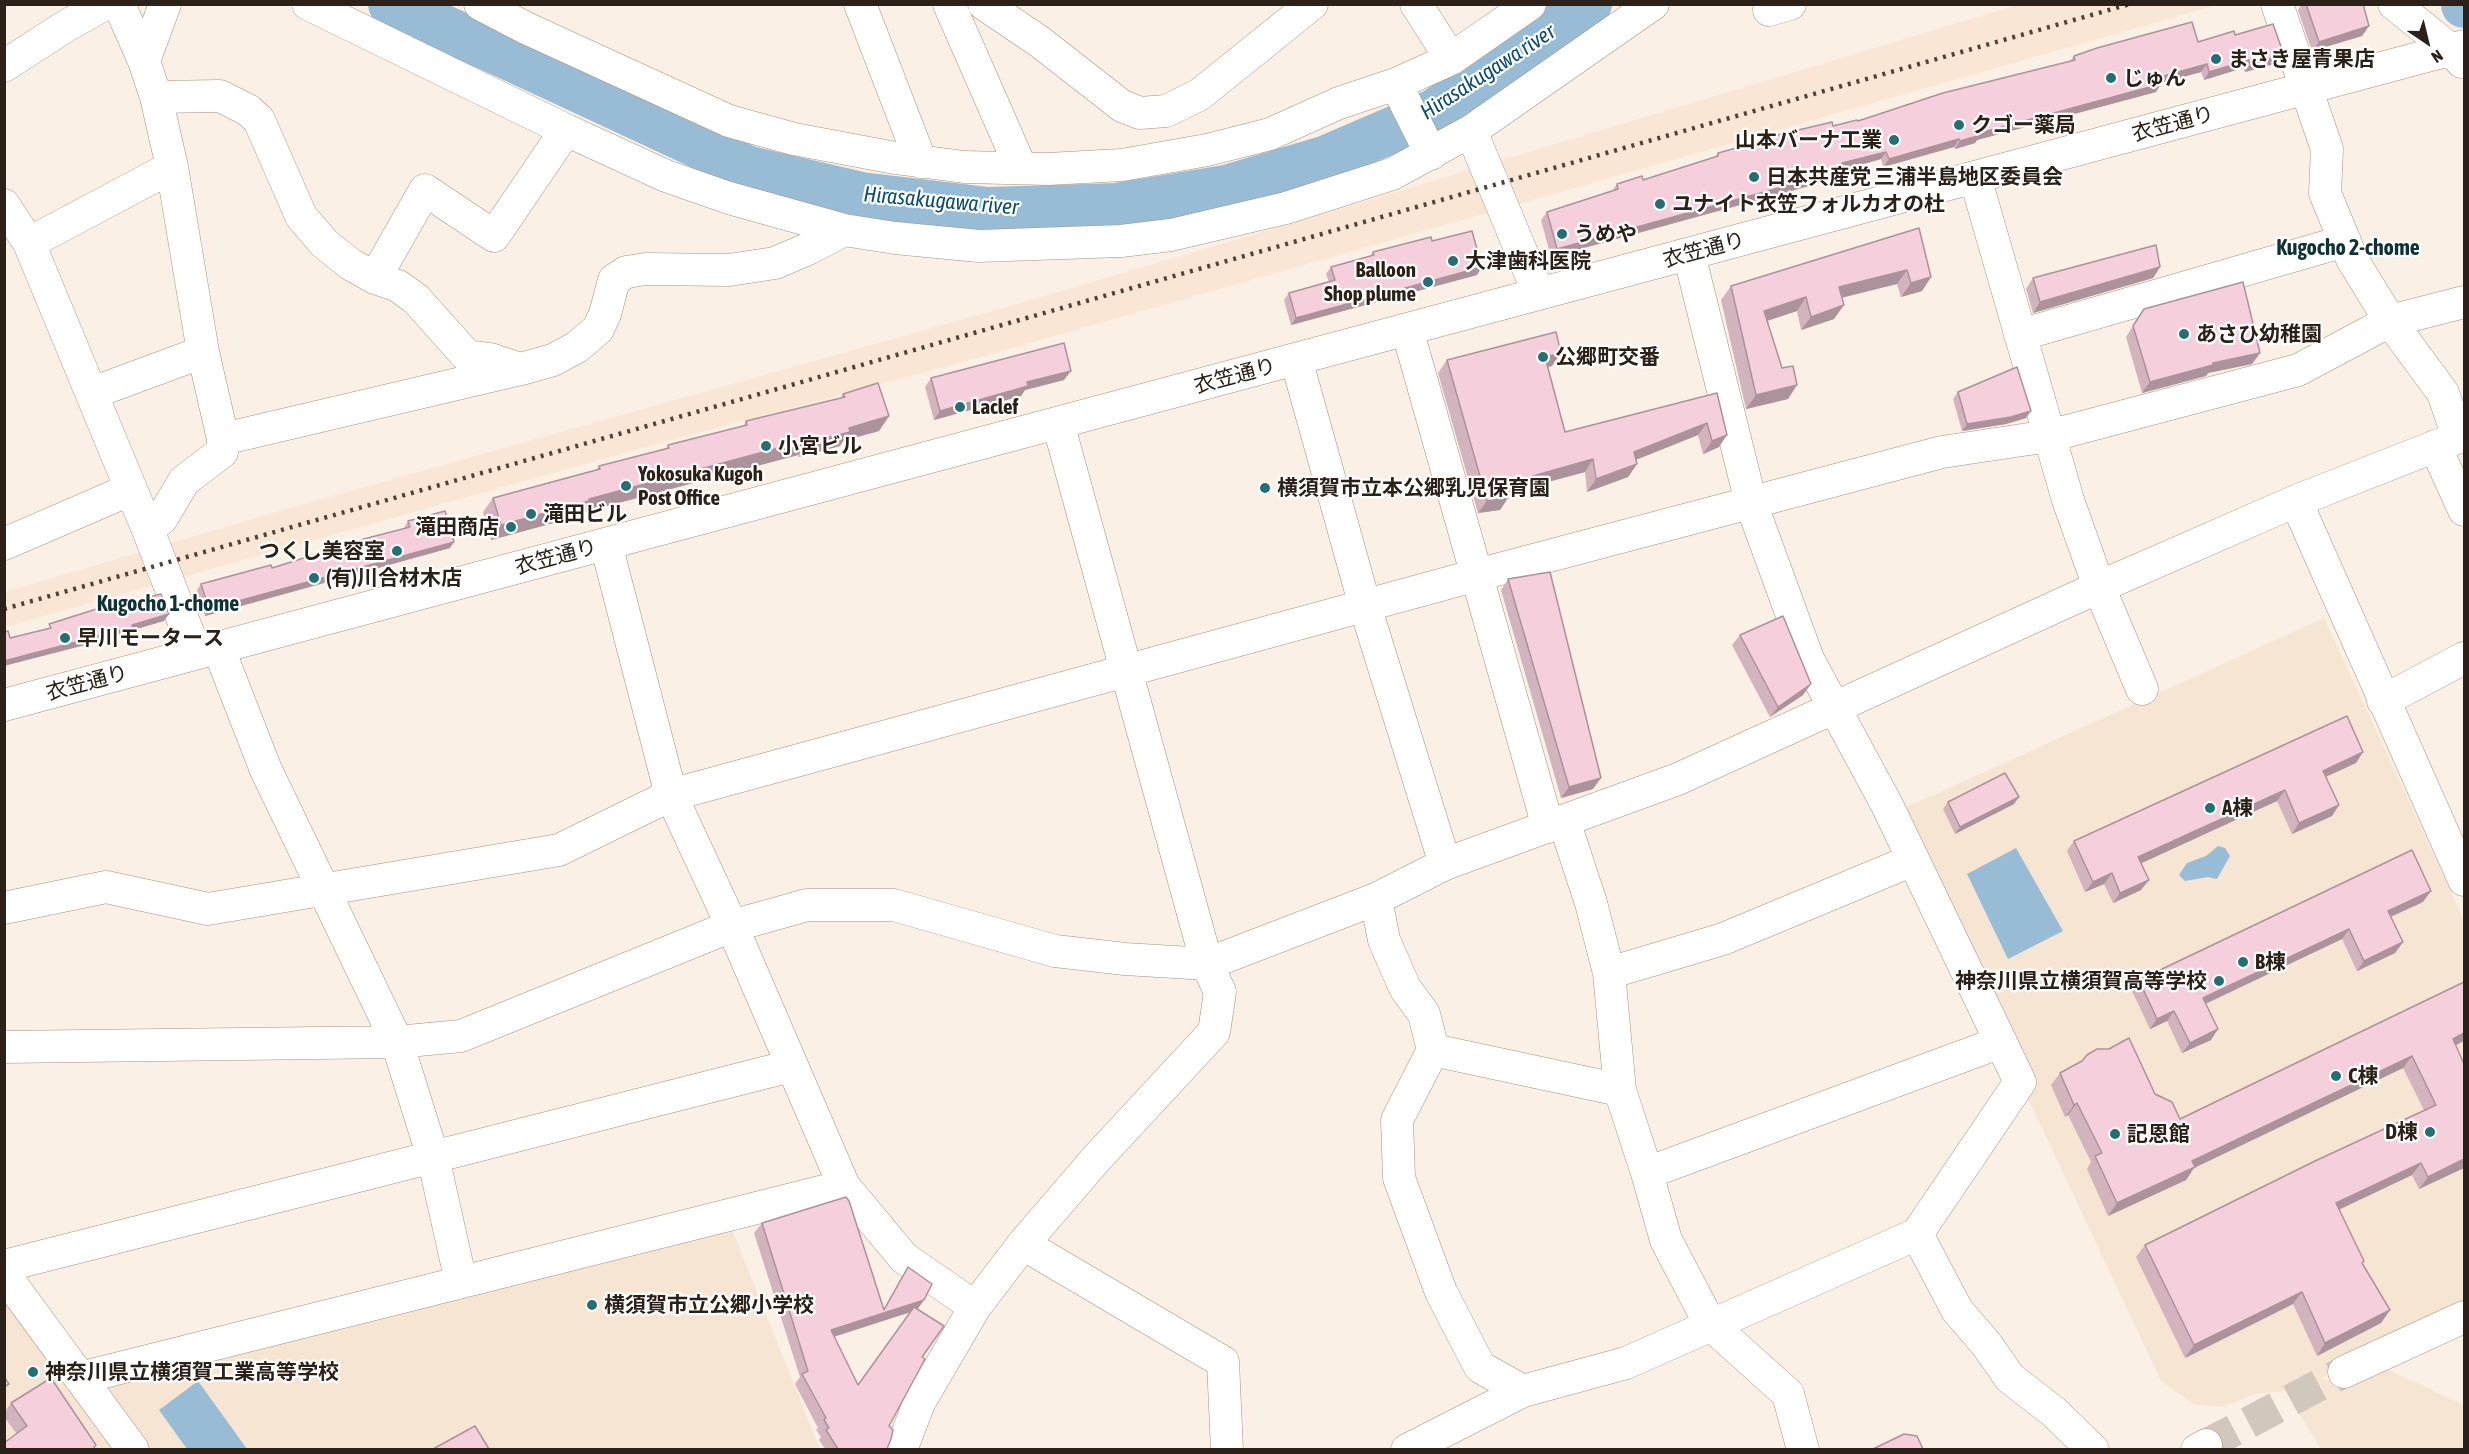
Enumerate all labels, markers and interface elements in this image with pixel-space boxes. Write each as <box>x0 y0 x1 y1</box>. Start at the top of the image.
north arrow <box>2397 12 2457 72</box>
water label: Hirasakugawa river <box>1416 19 1560 125</box>
place label: まさき屋青果店 <box>2228 46 2375 72</box>
text: N <box>2428 47 2446 67</box>
marker: まさき屋青果店 <box>2209 52 2223 66</box>
place label: じゅん <box>2123 65 2186 91</box>
marker: じゅん <box>2104 71 2118 85</box>
street label: 衣笠通り <box>2129 101 2217 147</box>
place label: クゴー薬局 <box>1971 112 2076 138</box>
marker: クゴー薬局 <box>1952 118 1966 132</box>
place label: 山本バーナ工業 <box>1735 127 1882 153</box>
marker: 山本バーナ工業 <box>1887 133 1901 147</box>
place label: 日本共産党 三浦半島地区委員会 <box>1766 164 2063 190</box>
marker: 日本共産党 三浦半島地区委員会 <box>1747 170 1761 184</box>
water label: Hirasakugawa river <box>862 181 1020 221</box>
place label: ユナイト衣笠フォルカオの杜 <box>1672 191 1945 217</box>
marker: ユナイト衣笠フォルカオの杜 <box>1653 197 1667 211</box>
place label: うめや <box>1574 221 1637 247</box>
marker: うめや <box>1555 227 1569 241</box>
street label: 衣笠通り <box>1660 227 1748 273</box>
district label: Kugocho 2-chome <box>2276 235 2420 261</box>
place label: 大津歯科医院 <box>1465 248 1591 274</box>
marker: 大津歯科医院 <box>1446 254 1460 268</box>
place label: Balloon Shop plume <box>1324 257 1416 307</box>
marker: Balloon Shop plume <box>1421 275 1435 289</box>
place label: あさひ幼稚園 <box>2196 321 2322 347</box>
marker: あさひ幼稚園 <box>2177 327 2191 341</box>
place label: 公郷町交番 <box>1555 344 1660 370</box>
marker: 公郷町交番 <box>1536 350 1550 364</box>
street label: 衣笠通り <box>1191 353 1279 399</box>
place label: Laclef <box>972 394 1018 420</box>
marker: Laclef <box>953 400 967 414</box>
place label: 小宮ビル <box>778 433 862 459</box>
marker: 小宮ビル <box>759 439 773 453</box>
place label: Yokosuka Kugoh Post Office <box>638 461 763 511</box>
place label: 横須賀市立本公郷乳児保育園 <box>1277 475 1550 501</box>
marker: Yokosuka Kugoh Post Office <box>619 479 633 493</box>
marker: 横須賀市立本公郷乳児保育園 <box>1258 481 1272 495</box>
place label: 滝田ビル <box>543 501 627 527</box>
marker: 滝田ビル <box>524 507 538 521</box>
place label: 滝田商店 <box>415 514 499 540</box>
marker: 滝田商店 <box>504 520 518 534</box>
street label: 衣笠通り <box>512 534 600 580</box>
place label: つくし美容室 <box>259 538 385 564</box>
marker: つくし美容室 <box>390 544 404 558</box>
place label: (有)川合材木店 <box>326 565 462 591</box>
marker: (有)川合材木店 <box>307 571 321 585</box>
district label: Kugocho 1-chome <box>97 591 239 617</box>
place label: 早川モータース <box>77 625 224 651</box>
marker: 早川モータース <box>58 631 72 645</box>
street label: 衣笠通り <box>43 660 131 706</box>
place label: A棟 <box>2222 795 2253 821</box>
marker: A棟 <box>2203 801 2217 815</box>
place label: B棟 <box>2255 949 2286 975</box>
marker: B棟 <box>2236 955 2250 969</box>
place label: 神奈川県立横須賀高等学校 <box>1955 968 2207 994</box>
marker: 神奈川県立横須賀高等学校 <box>2212 974 2226 988</box>
place label: C棟 <box>2348 1063 2378 1089</box>
marker: C棟 <box>2329 1069 2343 1083</box>
place label: D棟 <box>2385 1119 2418 1145</box>
place label: 記恩館 <box>2127 1121 2190 1147</box>
marker: D棟 <box>2423 1125 2437 1139</box>
marker: 記恩館 <box>2108 1127 2122 1141</box>
place label: 横須賀市立公郷小学校 <box>604 1292 814 1318</box>
marker: 横須賀市立公郷小学校 <box>585 1298 599 1312</box>
place label: 神奈川県立横須賀工業高等学校 <box>45 1359 339 1385</box>
marker: 神奈川県立横須賀工業高等学校 <box>26 1365 40 1379</box>

